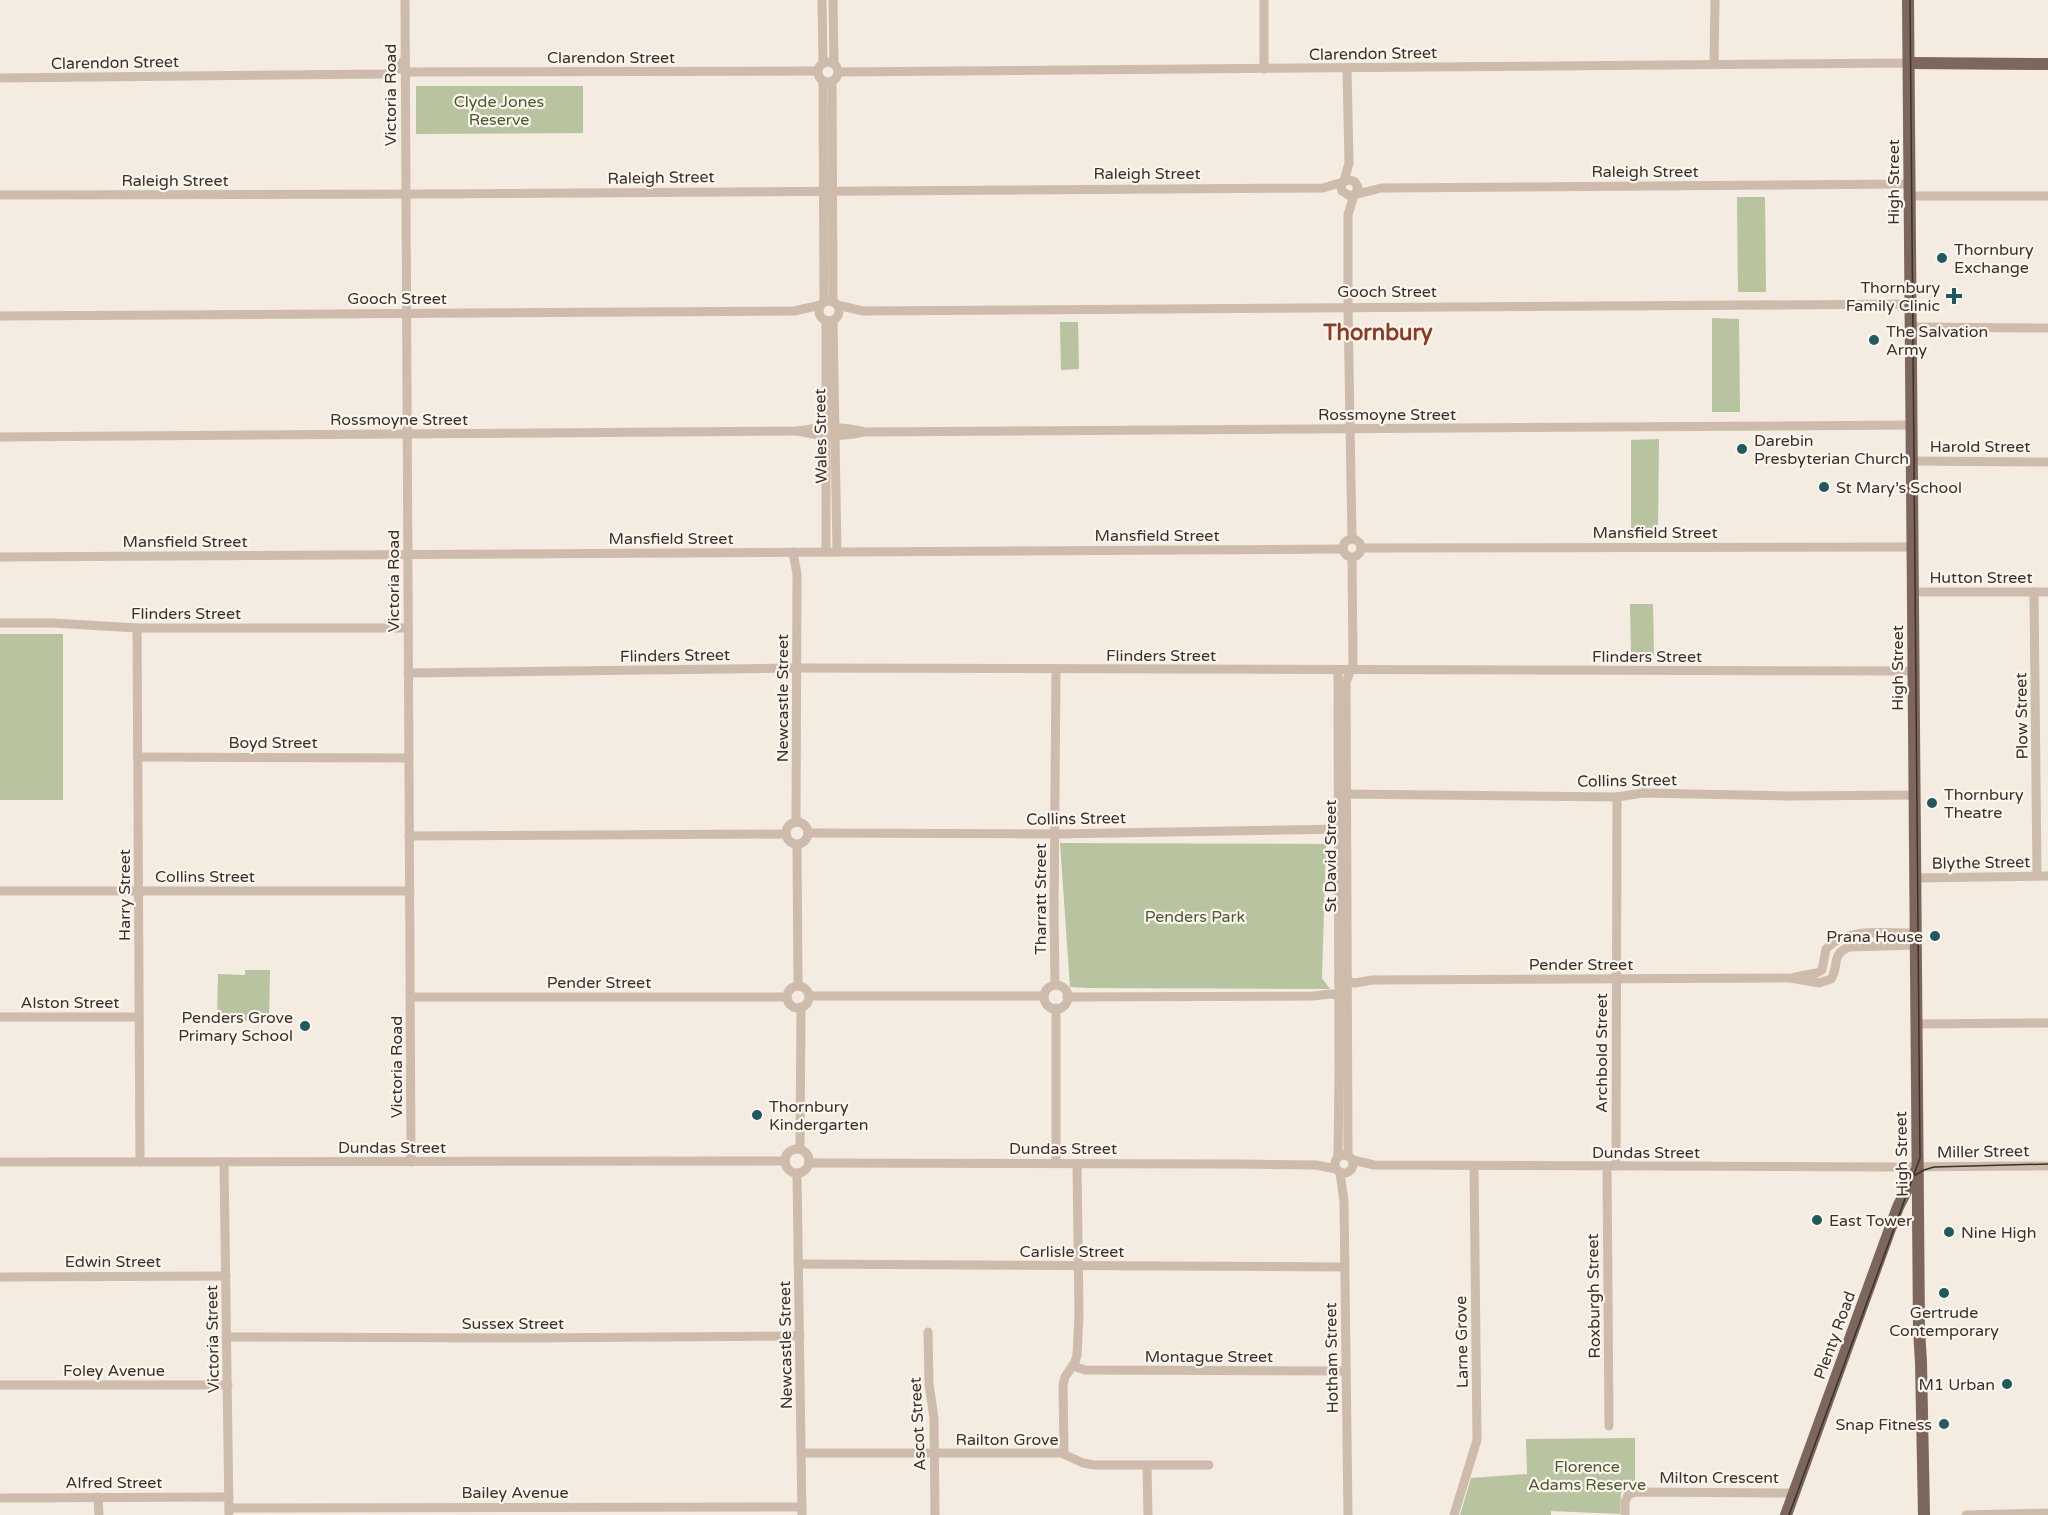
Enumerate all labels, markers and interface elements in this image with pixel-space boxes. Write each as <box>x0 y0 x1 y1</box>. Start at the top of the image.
street label: Clarendon Street <box>1309 43 1437 65</box>
street label: Victoria Road <box>381 44 401 146</box>
street label: Clarendon Street <box>547 48 675 68</box>
street label: Clarendon Street <box>51 52 179 74</box>
park label: Clyde Jones Reserve <box>454 92 544 130</box>
street label: High Street <box>1884 139 1904 225</box>
street label: Raleigh Street <box>1591 162 1699 182</box>
street label: Raleigh Street <box>1093 164 1201 184</box>
street label: Raleigh Street <box>607 167 715 189</box>
street label: Raleigh Street <box>121 171 229 191</box>
place label: Thornbury Exchange <box>1954 240 2034 278</box>
marker: Thornbury Exchange <box>1935 251 1949 265</box>
place label: Thornbury Family Clinic <box>1846 278 1940 316</box>
street label: Gooch Street <box>1337 282 1437 302</box>
marker: Thornbury Family Clinic <box>1945 287 1963 305</box>
street label: Gooch Street <box>347 289 447 309</box>
district label: Thornbury <box>1322 320 1433 346</box>
place label: The Salvation Army <box>1886 322 1988 360</box>
marker: The Salvation Army <box>1867 333 1881 347</box>
street label: Wales Street <box>810 388 832 484</box>
street label: Rossmoyne Street <box>1318 405 1456 425</box>
street label: Rossmoyne Street <box>330 410 468 430</box>
place label: Darebin Presbyterian Church <box>1754 431 1909 469</box>
street label: Harold Street <box>1930 437 2030 457</box>
marker: Darebin Presbyterian Church <box>1735 442 1749 456</box>
place label: St Mary’s School <box>1836 478 1962 498</box>
marker: St Mary’s School <box>1817 480 1831 494</box>
street label: Mansfield Street <box>1592 523 1718 543</box>
street label: Mansfield Street <box>1094 526 1220 546</box>
street label: Mansfield Street <box>608 529 734 549</box>
street label: Victoria Road <box>384 530 404 632</box>
street label: Mansfield Street <box>122 532 248 552</box>
street label: Hutton Street <box>1929 568 2033 588</box>
street label: Flinders Street <box>131 604 241 624</box>
street label: High Street <box>1888 625 1908 711</box>
street label: Newcastle Street <box>773 634 793 762</box>
street label: Flinders Street <box>620 645 730 667</box>
street label: Flinders Street <box>1106 646 1216 666</box>
street label: Flinders Street <box>1592 647 1702 667</box>
street label: Plow Street <box>2011 672 2033 760</box>
street label: Boyd Street <box>228 733 318 753</box>
street label: Collins Street <box>1577 770 1677 792</box>
place label: Thornbury Theatre <box>1944 785 2024 823</box>
marker: Thornbury Theatre <box>1925 796 1939 810</box>
street label: St David Street <box>1321 800 1341 912</box>
street label: Collins Street <box>1026 808 1126 830</box>
street label: Tharratt Street <box>1031 843 1051 955</box>
street label: Harry Street <box>115 849 135 941</box>
street label: Blythe Street <box>1931 852 2031 874</box>
street label: Collins Street <box>155 867 255 887</box>
park label: Penders Park <box>1145 907 1246 927</box>
place label: Prana House <box>1826 927 1923 947</box>
marker: Prana House <box>1928 929 1942 943</box>
street label: Pender Street <box>1529 955 1633 975</box>
street label: Pender Street <box>547 973 651 993</box>
street label: Alston Street <box>21 993 119 1013</box>
street label: Archbold Street <box>1592 993 1612 1113</box>
place label: Penders Grove Primary School <box>178 1008 293 1046</box>
street label: Victoria Road <box>387 1016 407 1118</box>
marker: Penders Grove Primary School <box>298 1019 312 1033</box>
place label: Thornbury Kindergarten <box>769 1097 869 1135</box>
marker: Thornbury Kindergarten <box>750 1108 764 1122</box>
street label: High Street <box>1891 1111 1913 1197</box>
street label: Dundas Street <box>338 1138 446 1158</box>
street label: Dundas Street <box>1009 1139 1117 1159</box>
street label: Miller Street <box>1937 1141 2029 1163</box>
street label: Dundas Street <box>1592 1143 1700 1163</box>
place label: East Tower <box>1829 1211 1913 1231</box>
marker: East Tower <box>1810 1213 1824 1227</box>
place label: Nine High <box>1961 1223 2036 1243</box>
marker: Nine High <box>1942 1225 1956 1239</box>
street label: Roxburgh Street <box>1583 1233 1605 1359</box>
street label: Carlisle Street <box>1020 1242 1124 1262</box>
street label: Edwin Street <box>65 1252 161 1272</box>
street label: Newcastle Street <box>775 1281 797 1409</box>
street label: Victoria Street <box>202 1285 224 1393</box>
marker: Gertrude Contemporary <box>1937 1286 1951 1300</box>
street label: Plenty Road <box>1810 1289 1860 1382</box>
street label: Larne Grove <box>1451 1296 1473 1388</box>
street label: Hotham Street <box>1321 1302 1343 1414</box>
place label: Gertrude Contemporary <box>1889 1303 1999 1341</box>
street label: Sussex Street <box>462 1314 564 1334</box>
street label: Montague Street <box>1145 1347 1273 1367</box>
street label: Foley Avenue <box>63 1361 165 1381</box>
place label: M1 Urban <box>1919 1375 1995 1395</box>
street label: Ascot Street <box>906 1377 930 1471</box>
marker: M1 Urban <box>2000 1377 2014 1391</box>
place label: Snap Fitness <box>1835 1415 1932 1435</box>
marker: Snap Fitness <box>1937 1417 1951 1431</box>
street label: Railton Grove <box>955 1430 1059 1450</box>
park label: Florence Adams Reserve <box>1528 1457 1646 1495</box>
street label: Milton Crescent <box>1659 1468 1779 1488</box>
street label: Alfred Street <box>66 1473 162 1493</box>
street label: Bailey Avenue <box>461 1483 569 1503</box>

